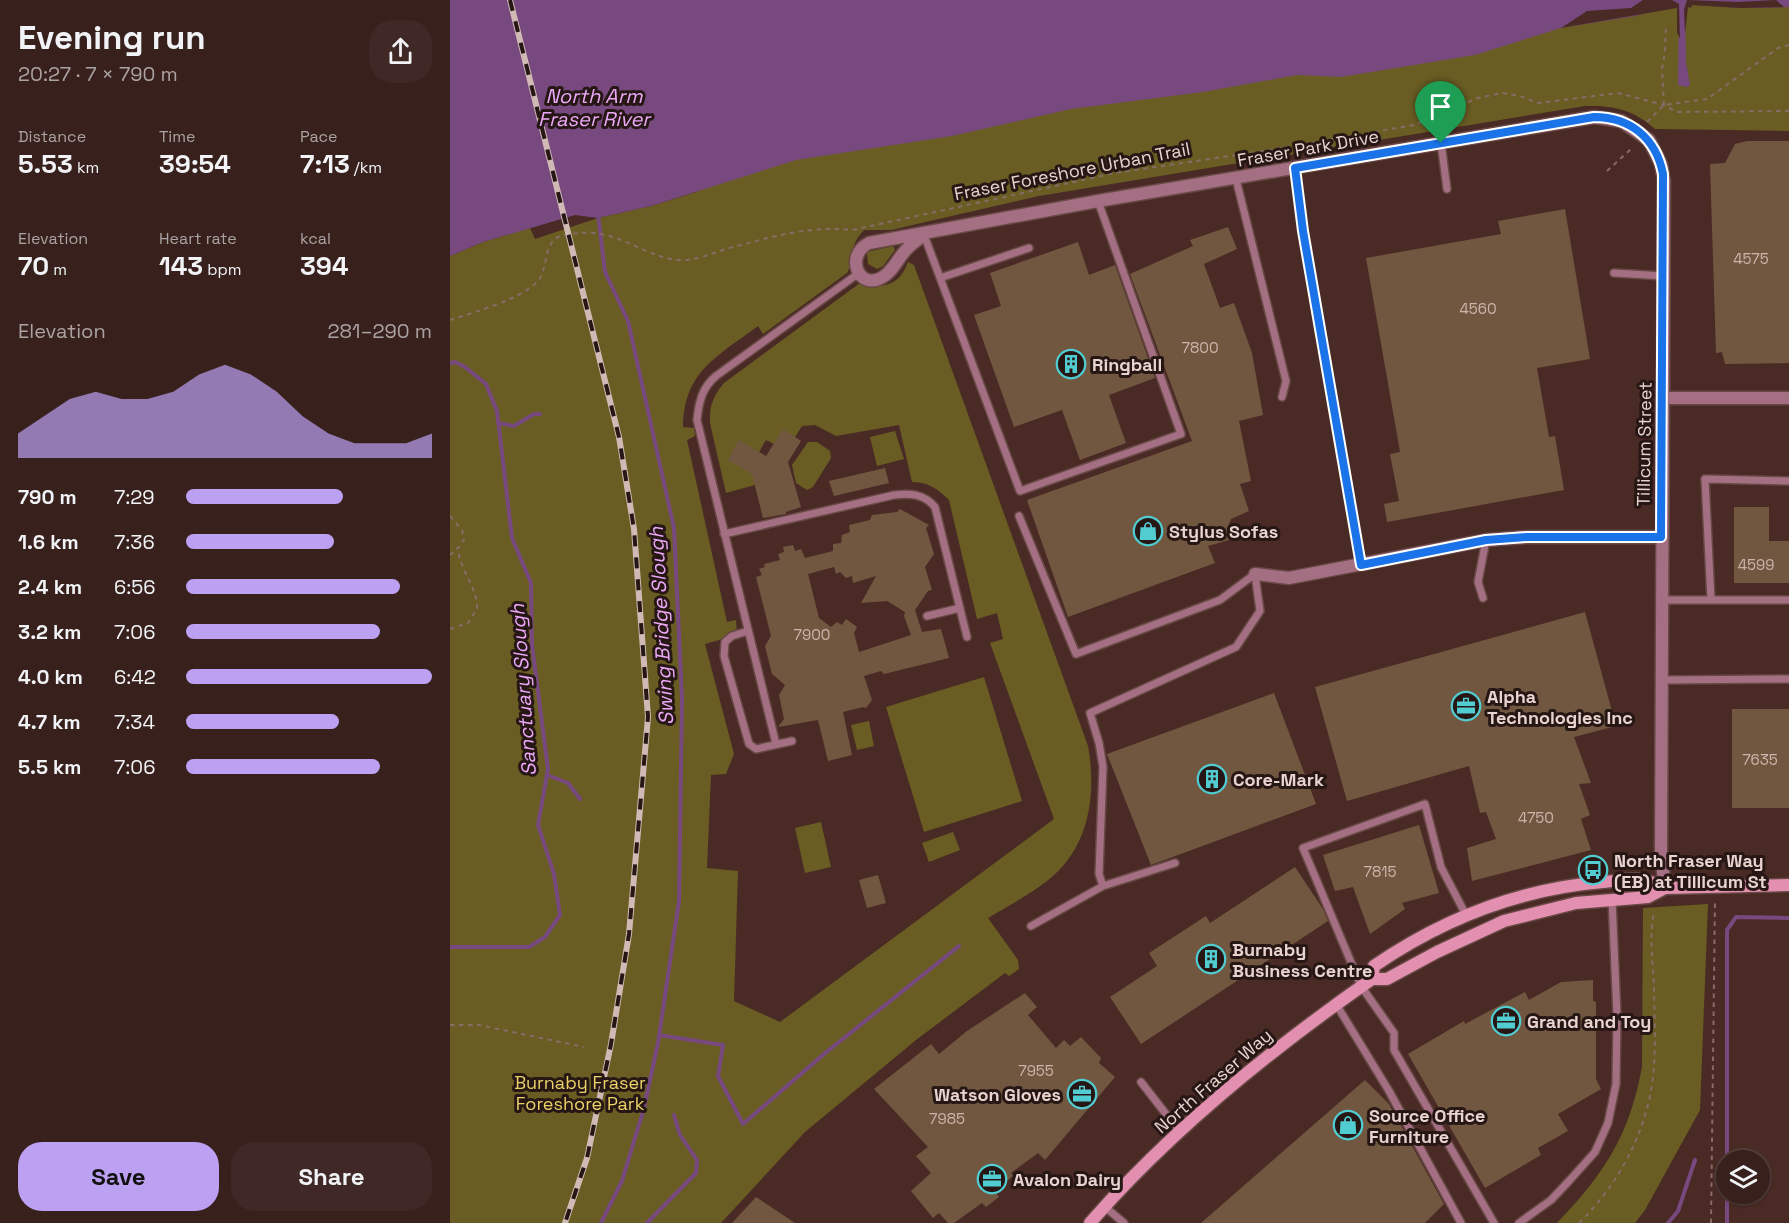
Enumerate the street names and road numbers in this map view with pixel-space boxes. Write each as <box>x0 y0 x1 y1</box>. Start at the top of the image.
street label: Fraser Park Drive <box>1235 124 1381 172</box>
street label: Fraser Foreshore Urban Trail <box>952 137 1192 205</box>
street label: Tillicum Street <box>1631 381 1657 507</box>
street label: North Fraser Way <box>1149 1024 1277 1138</box>

